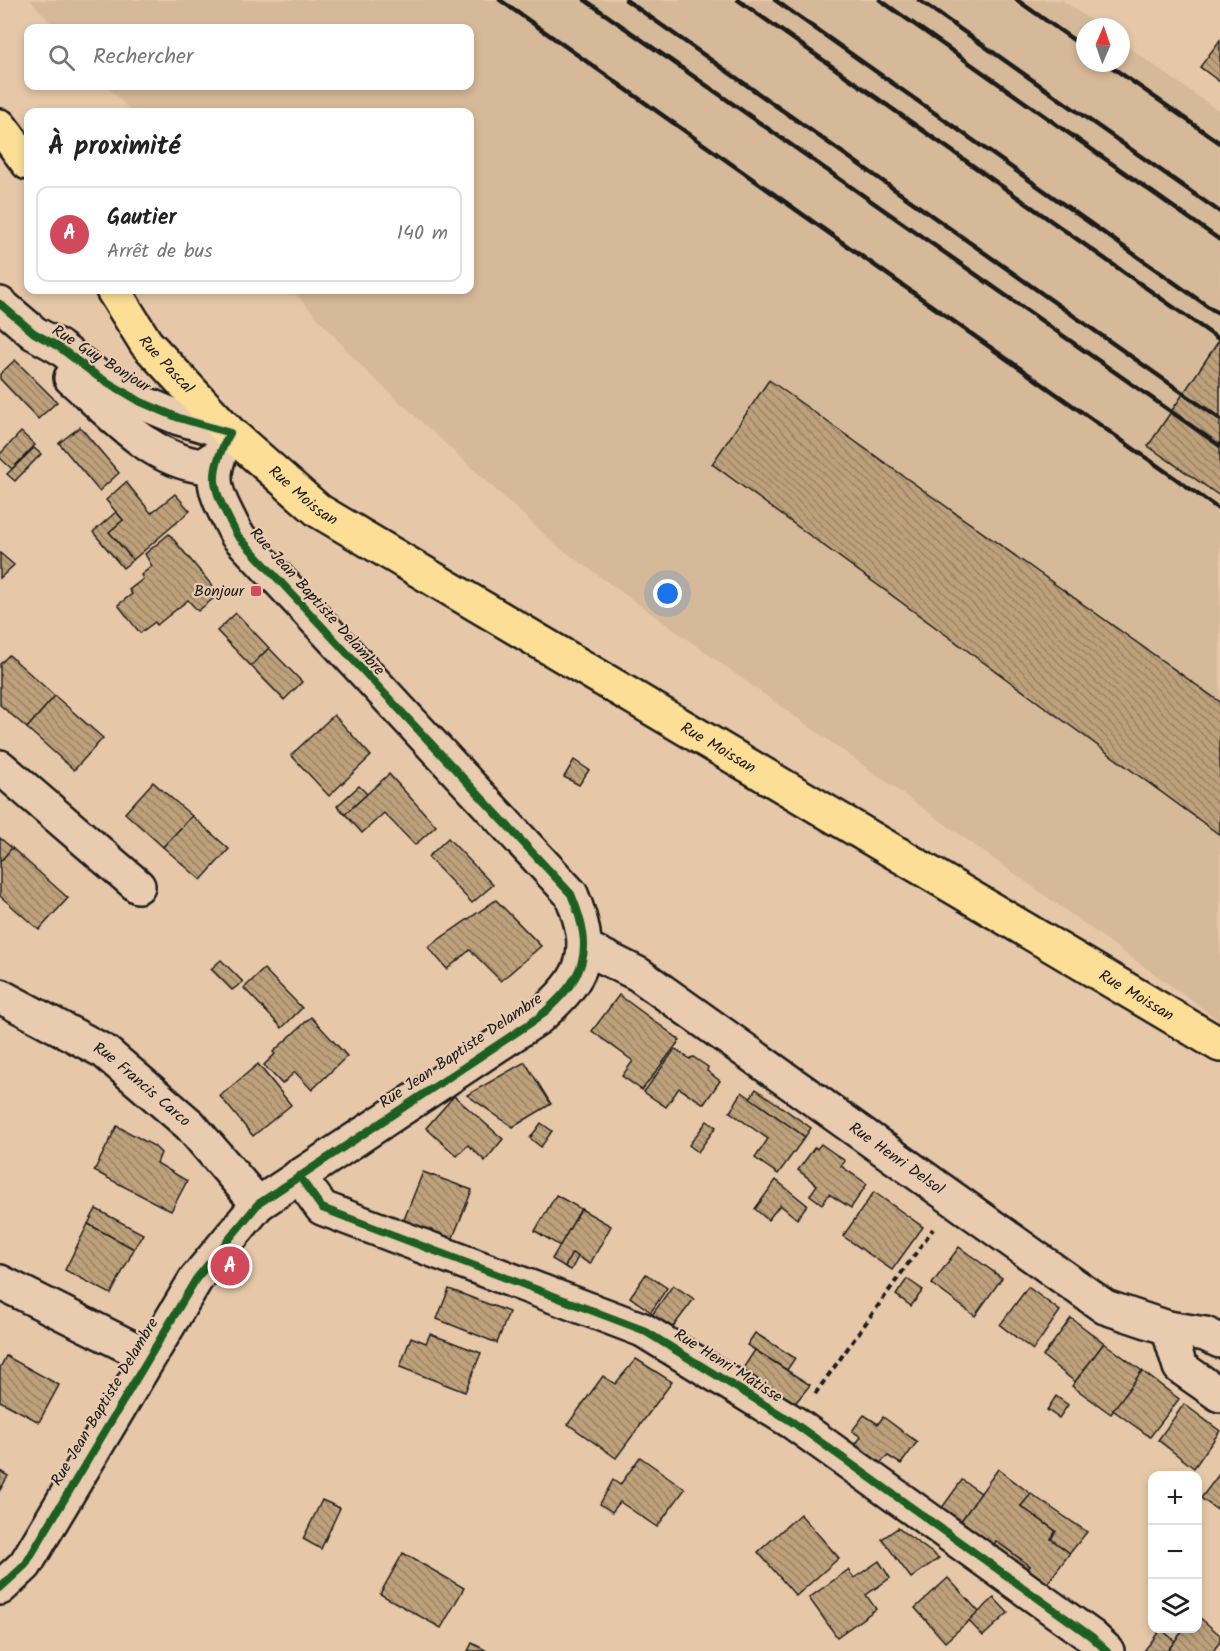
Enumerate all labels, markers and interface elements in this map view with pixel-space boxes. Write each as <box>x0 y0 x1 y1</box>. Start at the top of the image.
north arrow <box>1076 18 1130 72</box>
search box <box>24 24 474 90</box>
text: Rechercher <box>93 40 193 75</box>
icon: search <box>45 41 78 74</box>
text: À proximité <box>48 126 180 168</box>
text: Gautier <box>107 201 176 236</box>
text: A <box>63 218 76 250</box>
text: 140 m <box>397 218 448 250</box>
text: Arrêt de bus <box>107 236 213 268</box>
street label: Rue Guy Bonjour <box>47 319 157 400</box>
street label: Rue Pascal <box>132 331 200 400</box>
street label: Rue Moissan <box>263 459 343 532</box>
street label: Rue Jean Baptiste Delambre <box>243 522 391 682</box>
place label: Bonjour <box>194 579 246 604</box>
your location <box>653 579 682 608</box>
marker: Bonjour <box>249 584 263 598</box>
street label: Rue Moissan <box>676 715 761 780</box>
street label: Rue Moissan <box>1094 963 1179 1028</box>
street label: Rue Jean Baptiste Delambre <box>374 987 548 1115</box>
street label: Rue Francis Carco <box>89 1035 196 1133</box>
street label: Rue Henri Delsol <box>844 1116 950 1201</box>
pin: A <box>210 1244 250 1288</box>
street label: Rue Jean Baptiste Delambre <box>45 1313 165 1491</box>
street label: Rue Henri Matisse <box>669 1323 787 1409</box>
map controls <box>1148 1471 1202 1633</box>
button: + <box>1148 1471 1202 1525</box>
button: − <box>1148 1525 1202 1579</box>
button: layers <box>1148 1579 1202 1633</box>

